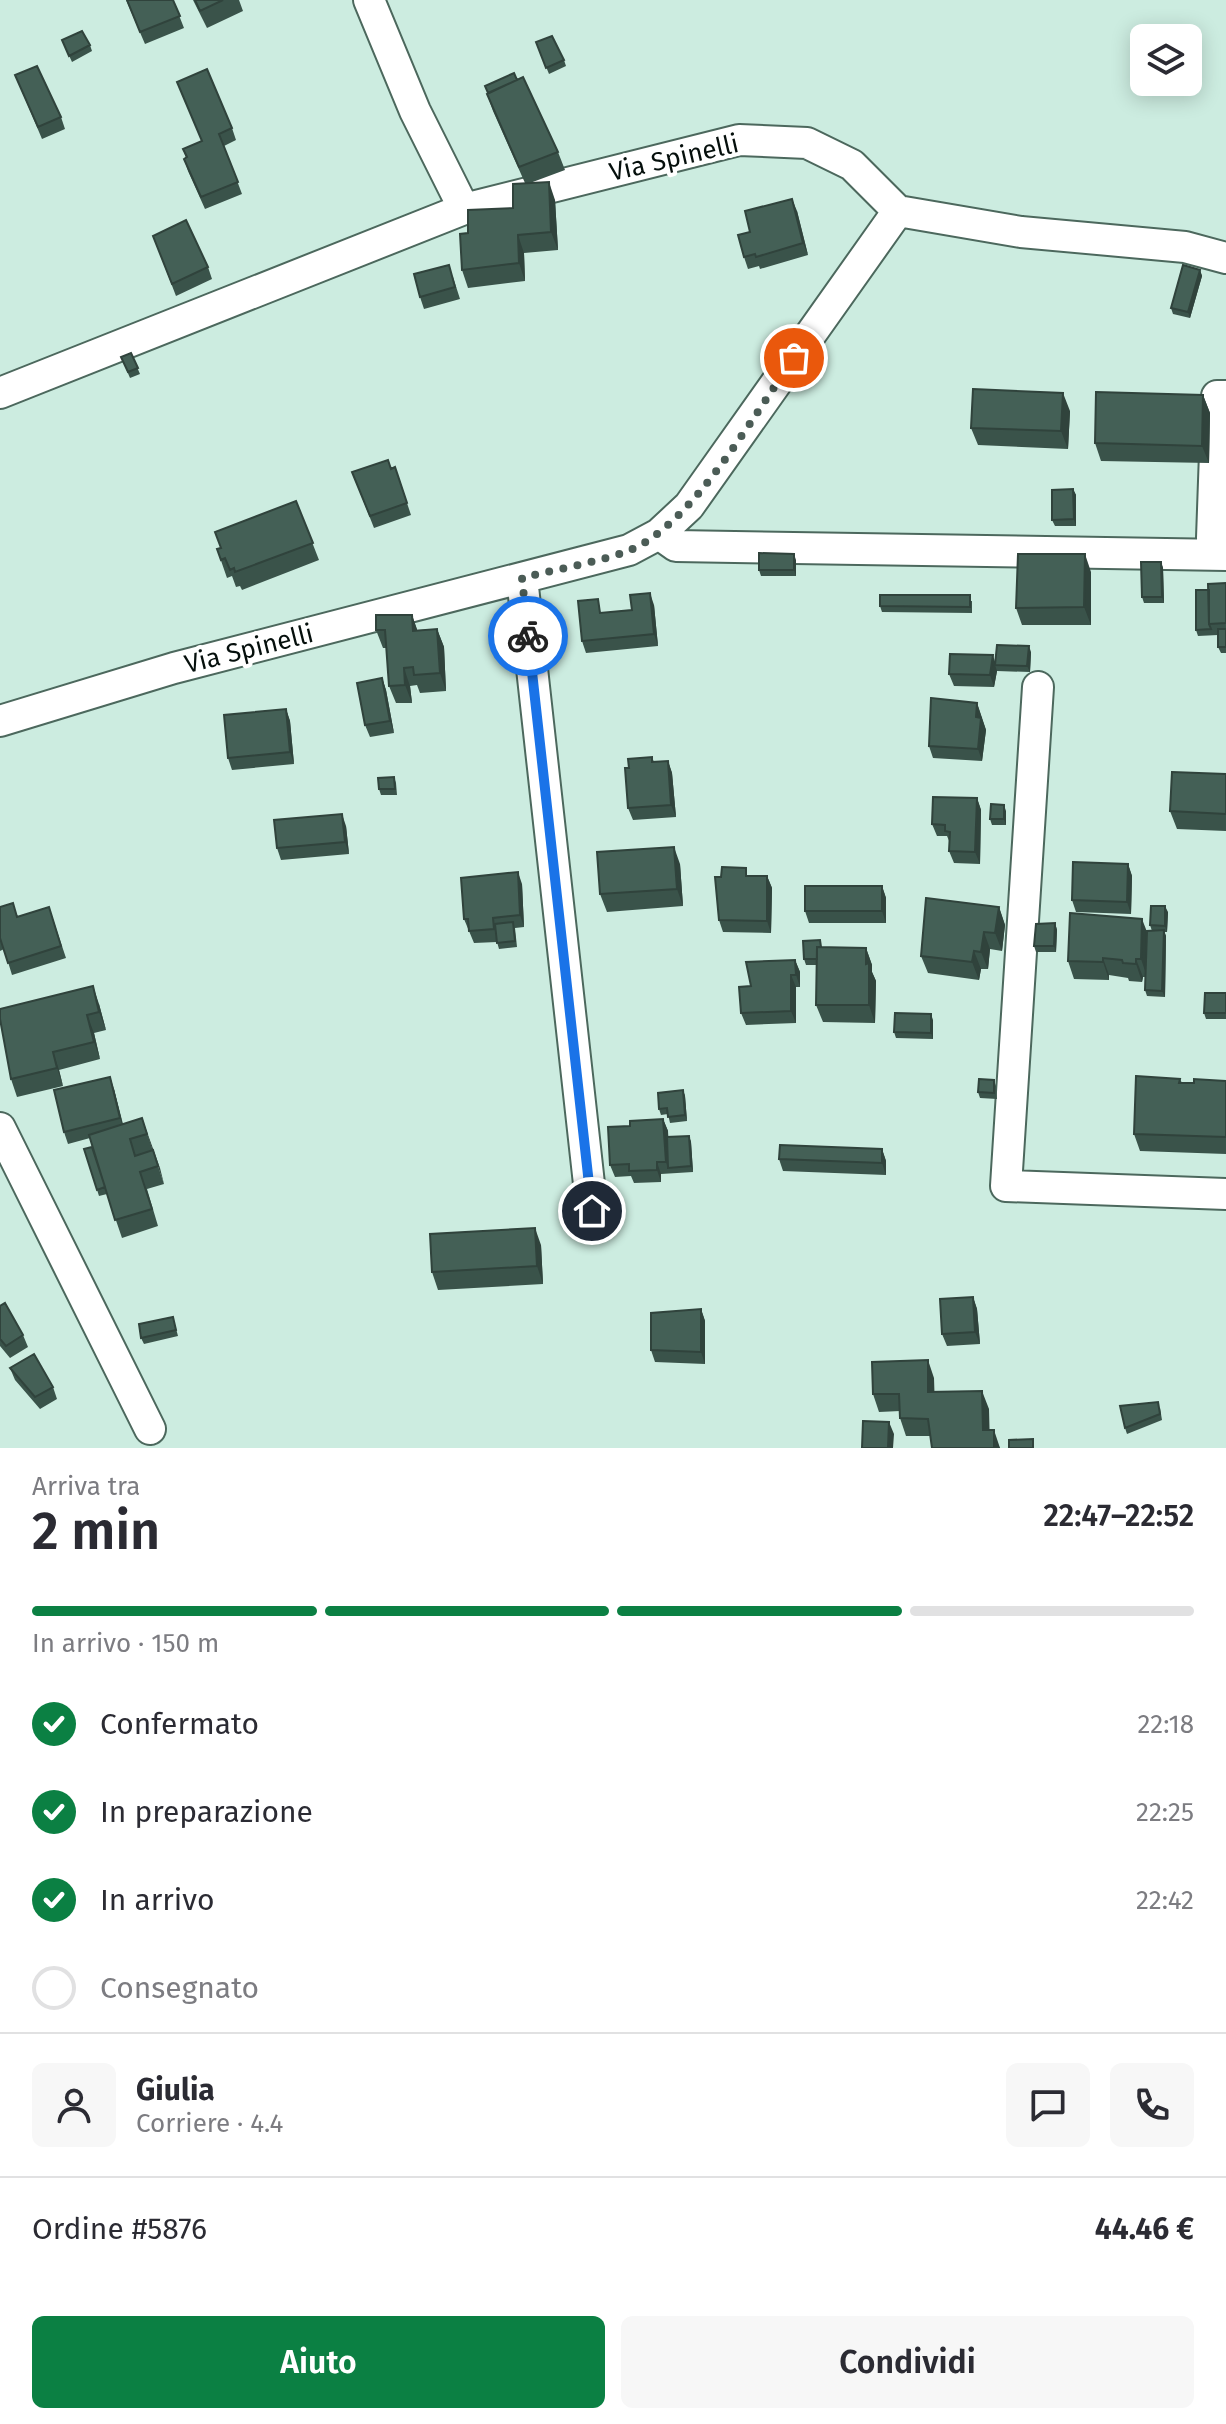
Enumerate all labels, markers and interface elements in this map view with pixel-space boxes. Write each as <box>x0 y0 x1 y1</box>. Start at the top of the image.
map controls <box>1130 24 1202 96</box>
button: layers <box>1130 24 1202 96</box>
street label: Via Spinelli <box>606 128 742 188</box>
pin <box>760 324 828 392</box>
icon: bag <box>772 336 816 380</box>
courier <box>488 596 568 676</box>
icon: bike <box>506 614 550 658</box>
street label: Via Spinelli <box>181 618 317 680</box>
pin <box>558 1177 626 1245</box>
icon: home <box>570 1189 614 1233</box>
text: Arriva tra <box>32 1471 140 1502</box>
text: 22:47–22:52 <box>1043 1498 1194 1534</box>
text: 2 min <box>32 1500 160 1563</box>
text: In arrivo · 150 m <box>32 1628 219 1659</box>
icon: check <box>32 1702 76 1746</box>
text: Confermato <box>100 1706 259 1742</box>
text: 22:18 <box>1137 1709 1194 1740</box>
icon: check <box>32 1790 76 1834</box>
text: In preparazione <box>100 1794 313 1830</box>
text: 22:25 <box>1136 1797 1194 1828</box>
icon: check <box>32 1878 76 1922</box>
text: In arrivo <box>100 1882 214 1918</box>
text: 22:42 <box>1136 1885 1194 1916</box>
text: Consegnato <box>100 1970 259 2006</box>
button: person <box>32 2063 116 2147</box>
button: chat <box>1006 2063 1090 2147</box>
button: phone <box>1110 2063 1194 2147</box>
text: Giulia <box>136 2072 215 2108</box>
text: Corriere · 4.4 <box>136 2108 283 2139</box>
text: Ordine #5876 <box>32 2211 207 2247</box>
text: 44.46 € <box>1095 2211 1194 2247</box>
button: Aiuto <box>32 2316 605 2408</box>
button: Condividi <box>621 2316 1194 2408</box>

